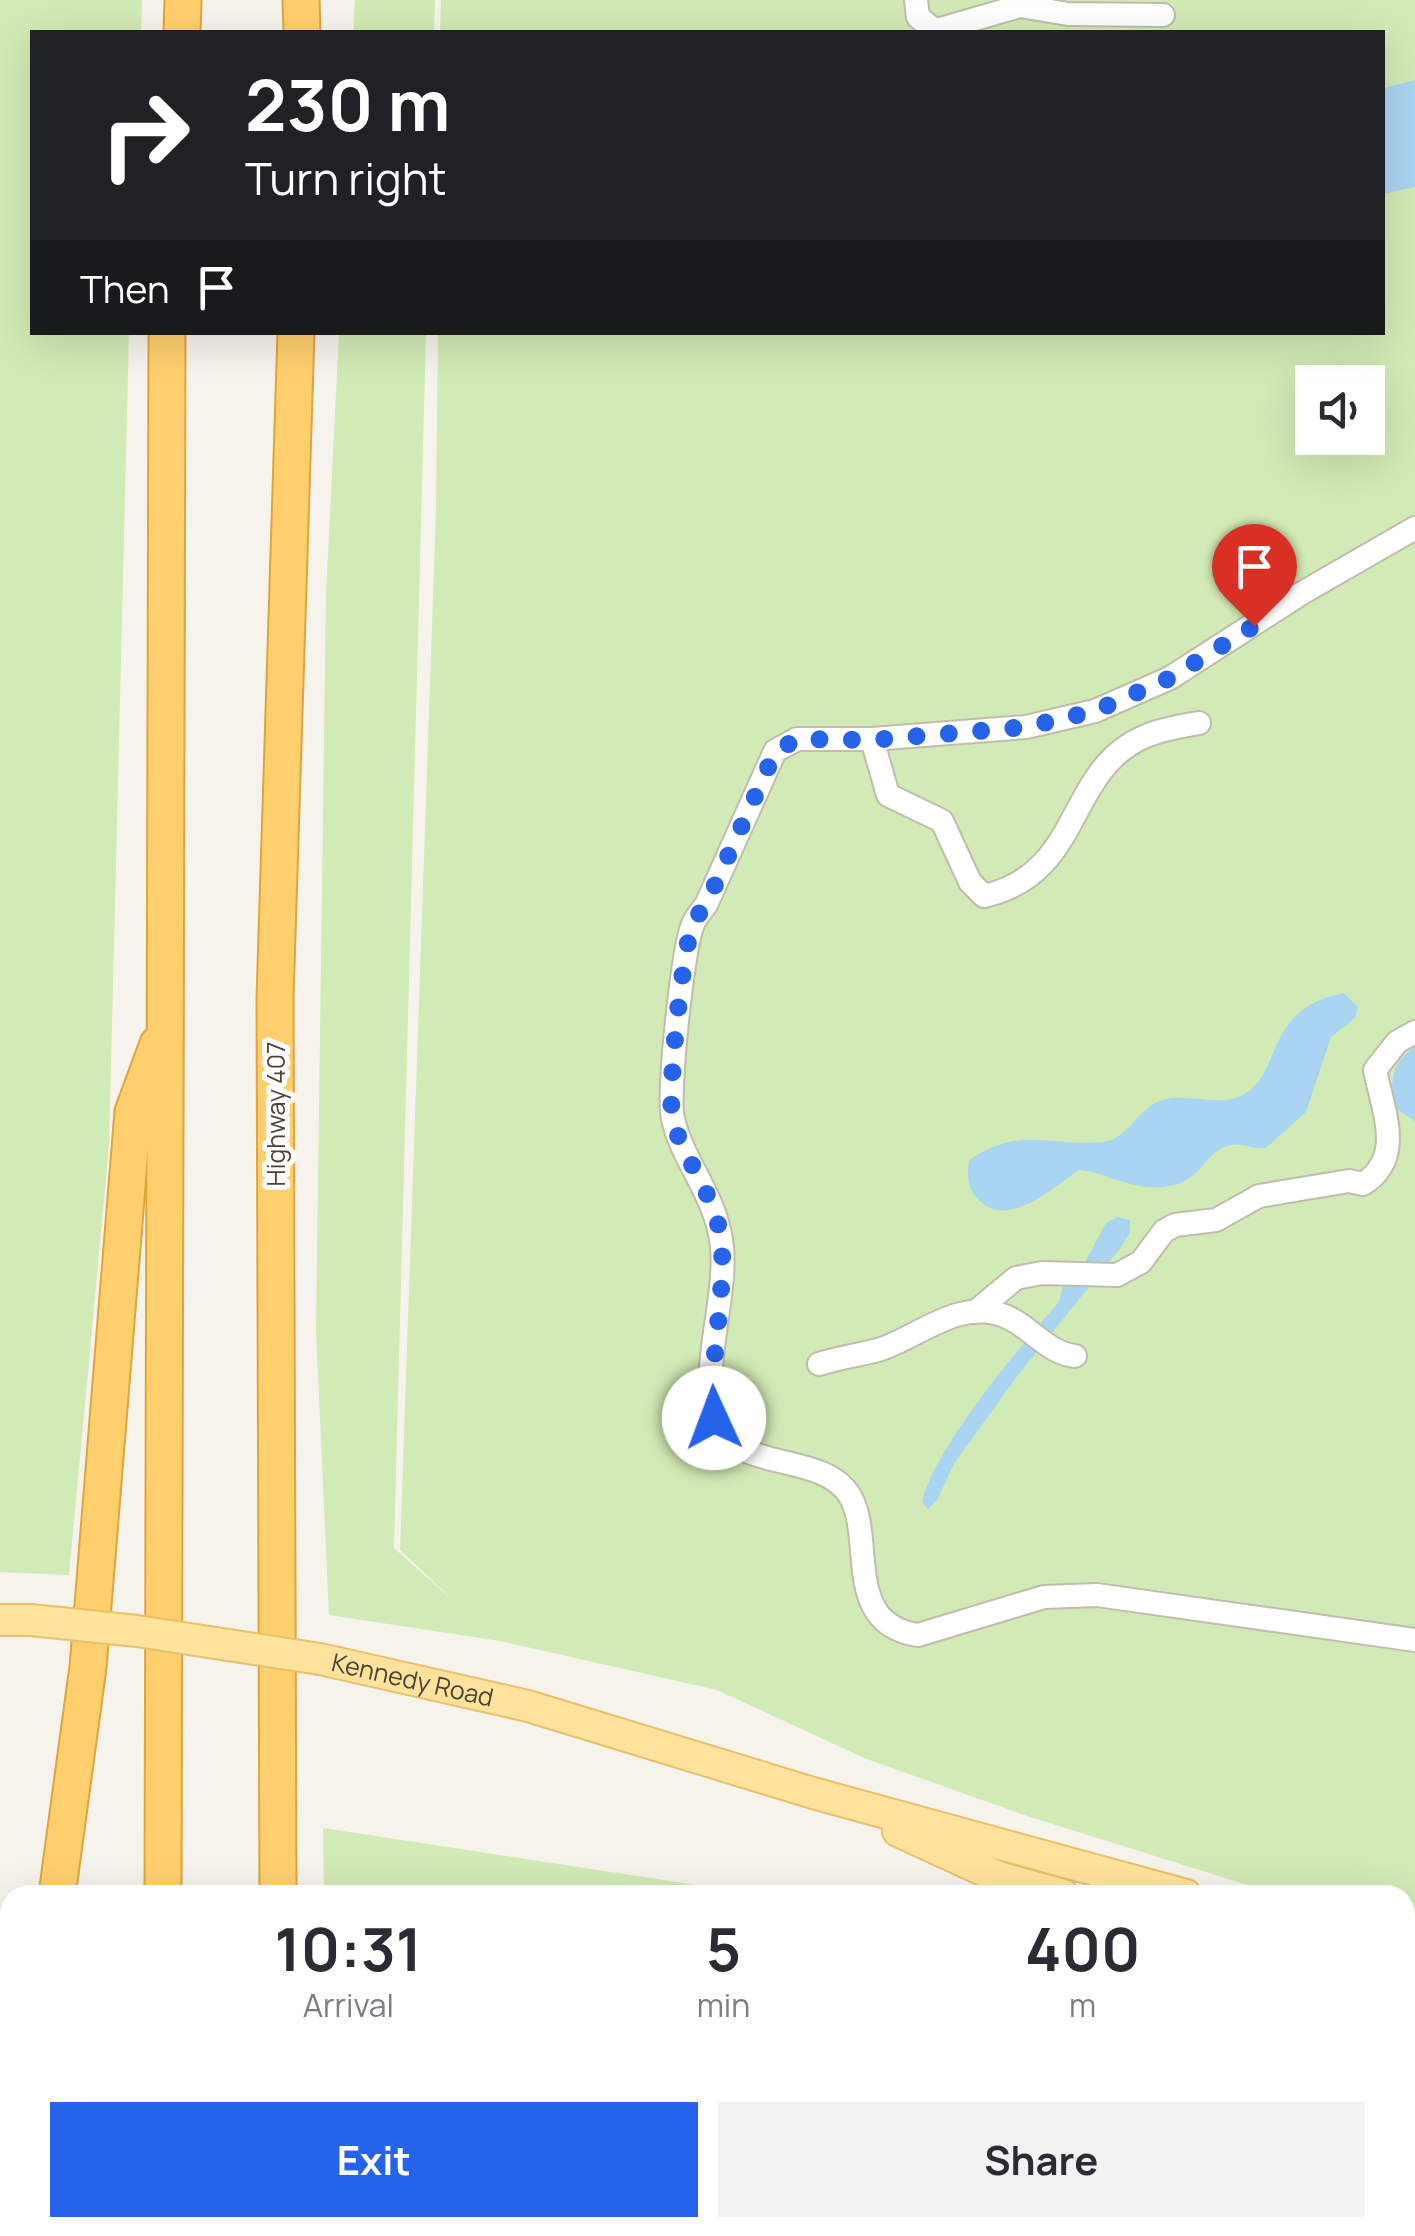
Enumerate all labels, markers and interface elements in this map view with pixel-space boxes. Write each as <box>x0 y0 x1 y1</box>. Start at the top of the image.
text: 230 m <box>245 56 450 152</box>
icon: right <box>80 70 210 200</box>
text: Turn right <box>245 147 446 209</box>
icon: arrive <box>189 260 244 315</box>
text: Then <box>80 262 169 314</box>
map controls <box>1295 365 1385 455</box>
button: sound <box>1295 365 1385 455</box>
pin <box>1212 524 1297 627</box>
icon: arrive <box>1227 539 1282 594</box>
street label: Highway 407 <box>258 1042 293 1186</box>
position arrow <box>662 1366 766 1470</box>
street label: Kennedy Road <box>329 1644 497 1715</box>
text: 10:31 <box>275 1907 422 1989</box>
text: 5 <box>706 1907 741 1989</box>
text: 400 <box>1025 1907 1140 1989</box>
text: Arrival <box>303 1983 394 2027</box>
text: min <box>697 1983 750 2027</box>
text: m <box>1069 1983 1096 2027</box>
button: Exit <box>50 2102 698 2217</box>
button: Share <box>718 2102 1365 2217</box>

